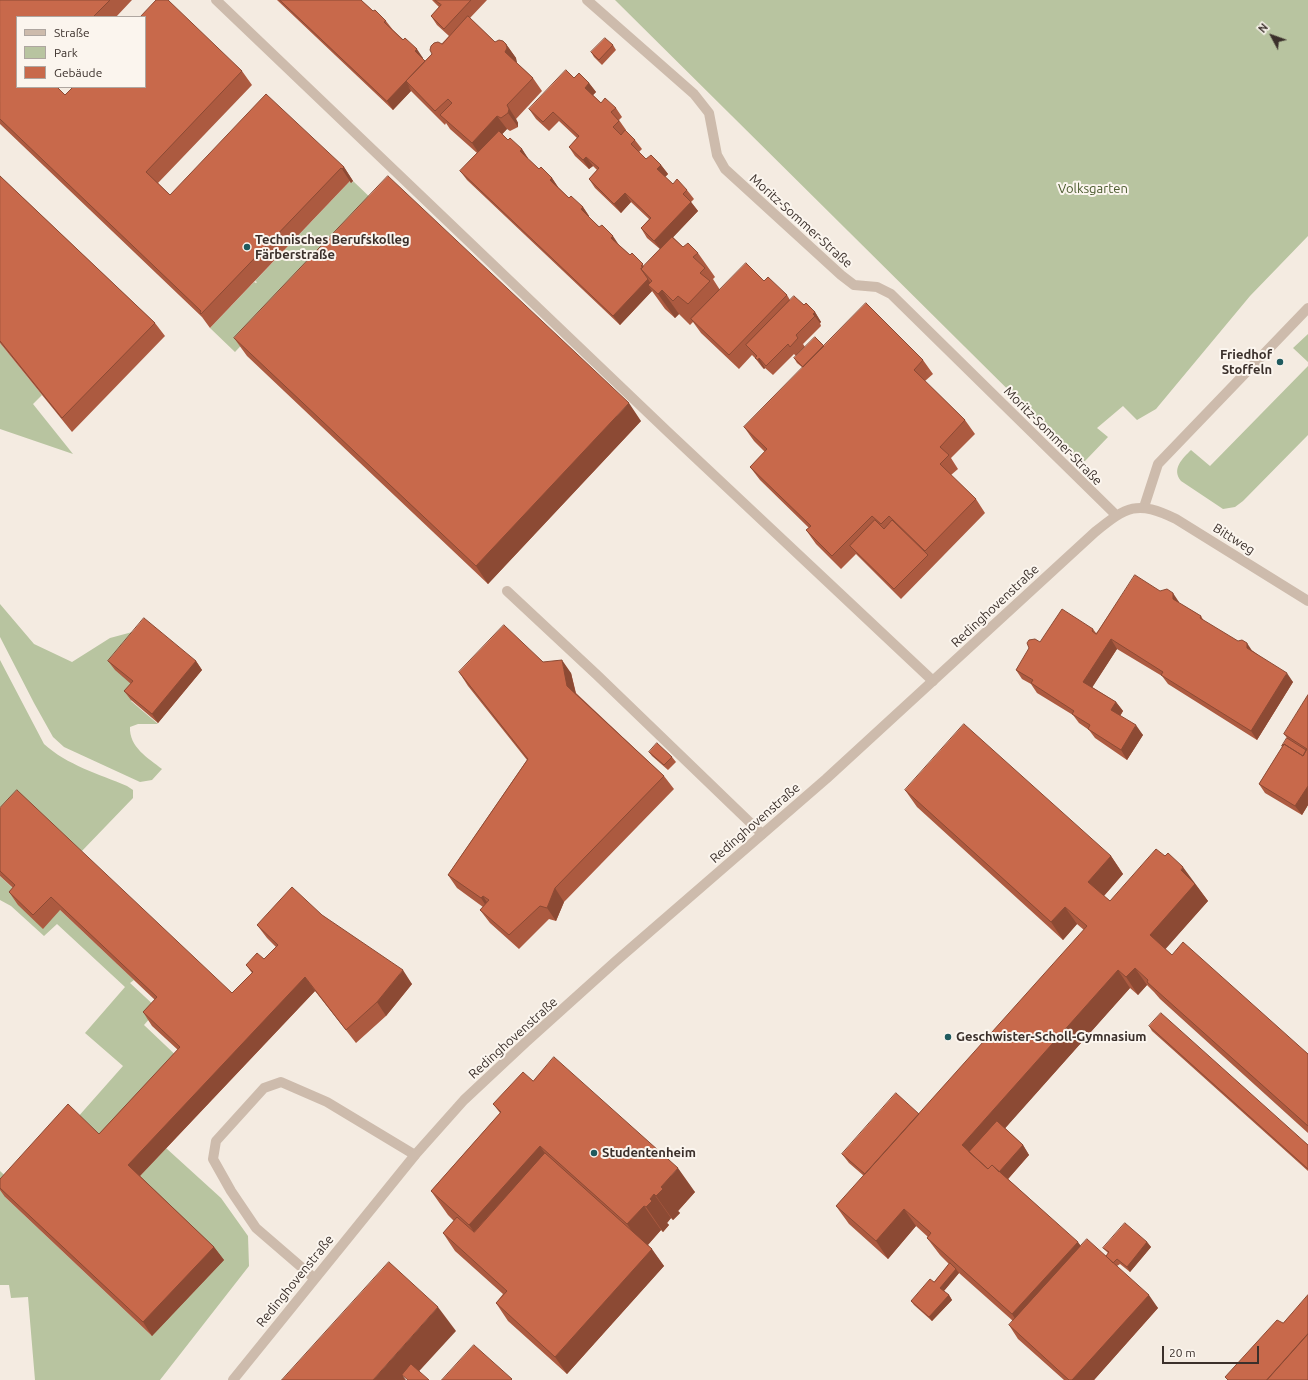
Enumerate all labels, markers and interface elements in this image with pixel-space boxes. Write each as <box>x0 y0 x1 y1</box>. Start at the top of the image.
legend <box>16 16 146 88</box>
north arrow <box>1252 16 1292 56</box>
text: N <box>1256 21 1270 35</box>
text: Straße <box>54 26 90 39</box>
text: Park <box>54 46 78 59</box>
text: Gebäude <box>54 66 102 79</box>
street label: Moritz-Sommer-Straße <box>746 171 856 271</box>
park label: Volksgarten <box>1058 181 1128 197</box>
place label: Technisches Berufskolleg Färberstraße <box>255 232 410 263</box>
marker: Technisches Berufskolleg Färberstraße <box>242 242 252 252</box>
place label: Friedhof Stoffeln <box>1220 347 1272 378</box>
marker: Friedhof Stoffeln <box>1275 357 1285 367</box>
street label: Moritz-Sommer-Straße <box>1001 384 1105 488</box>
street label: Bittweg <box>1210 520 1258 558</box>
street label: Redinghovenstraße <box>948 561 1042 651</box>
street label: Redinghovenstraße <box>707 780 803 866</box>
street label: Redinghovenstraße <box>465 994 561 1082</box>
place label: Geschwister-Scholl-Gymnasium <box>956 1029 1147 1045</box>
marker: Geschwister-Scholl-Gymnasium <box>943 1032 953 1042</box>
place label: Studentenheim <box>602 1145 696 1161</box>
marker: Studentenheim <box>589 1148 599 1158</box>
street label: Redinghovenstraße <box>253 1232 337 1330</box>
scale bar <box>1164 1338 1261 1364</box>
text: 20 m <box>1169 1346 1196 1359</box>

